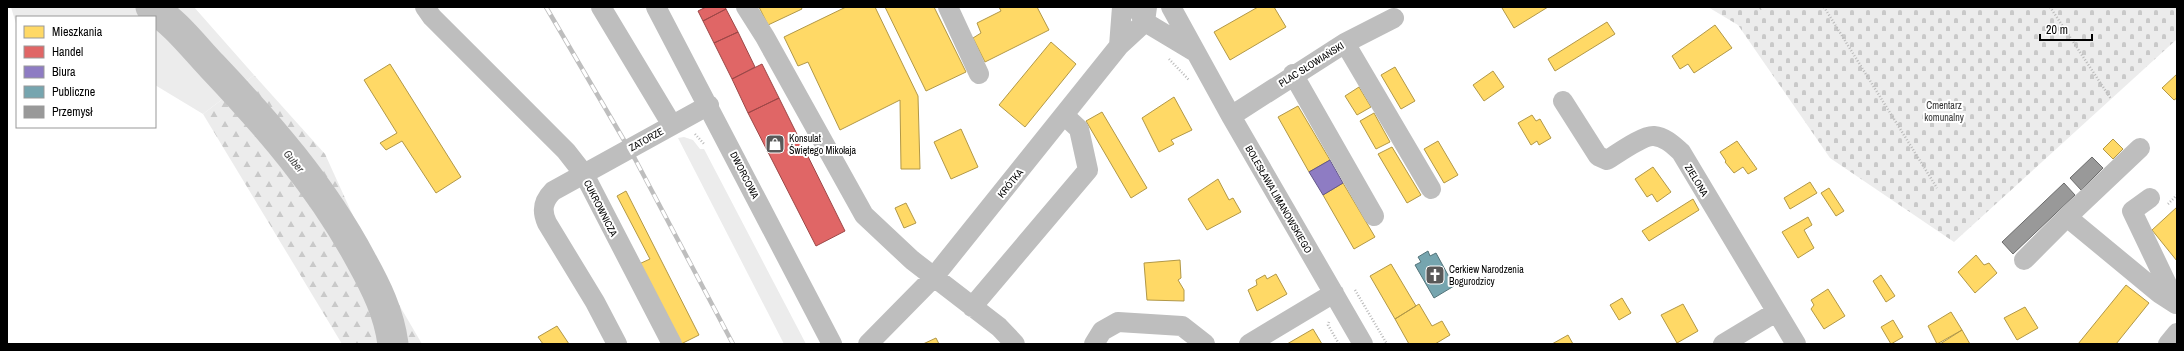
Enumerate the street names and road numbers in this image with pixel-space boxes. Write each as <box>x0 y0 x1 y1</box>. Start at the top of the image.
street label: PLAC SŁOWIAŃSKI <box>1276 39 1346 90</box>
street label: ZATORZE <box>627 125 666 154</box>
street label: BOLESŁAWA LIMANOWSKIEGO <box>1242 143 1315 256</box>
street label: DWORCOWA <box>727 149 762 201</box>
street label: ZIELONA <box>1682 162 1711 199</box>
street label: KRÓTKA <box>995 166 1026 201</box>
street label: CUKROWNICZA <box>581 178 621 239</box>

